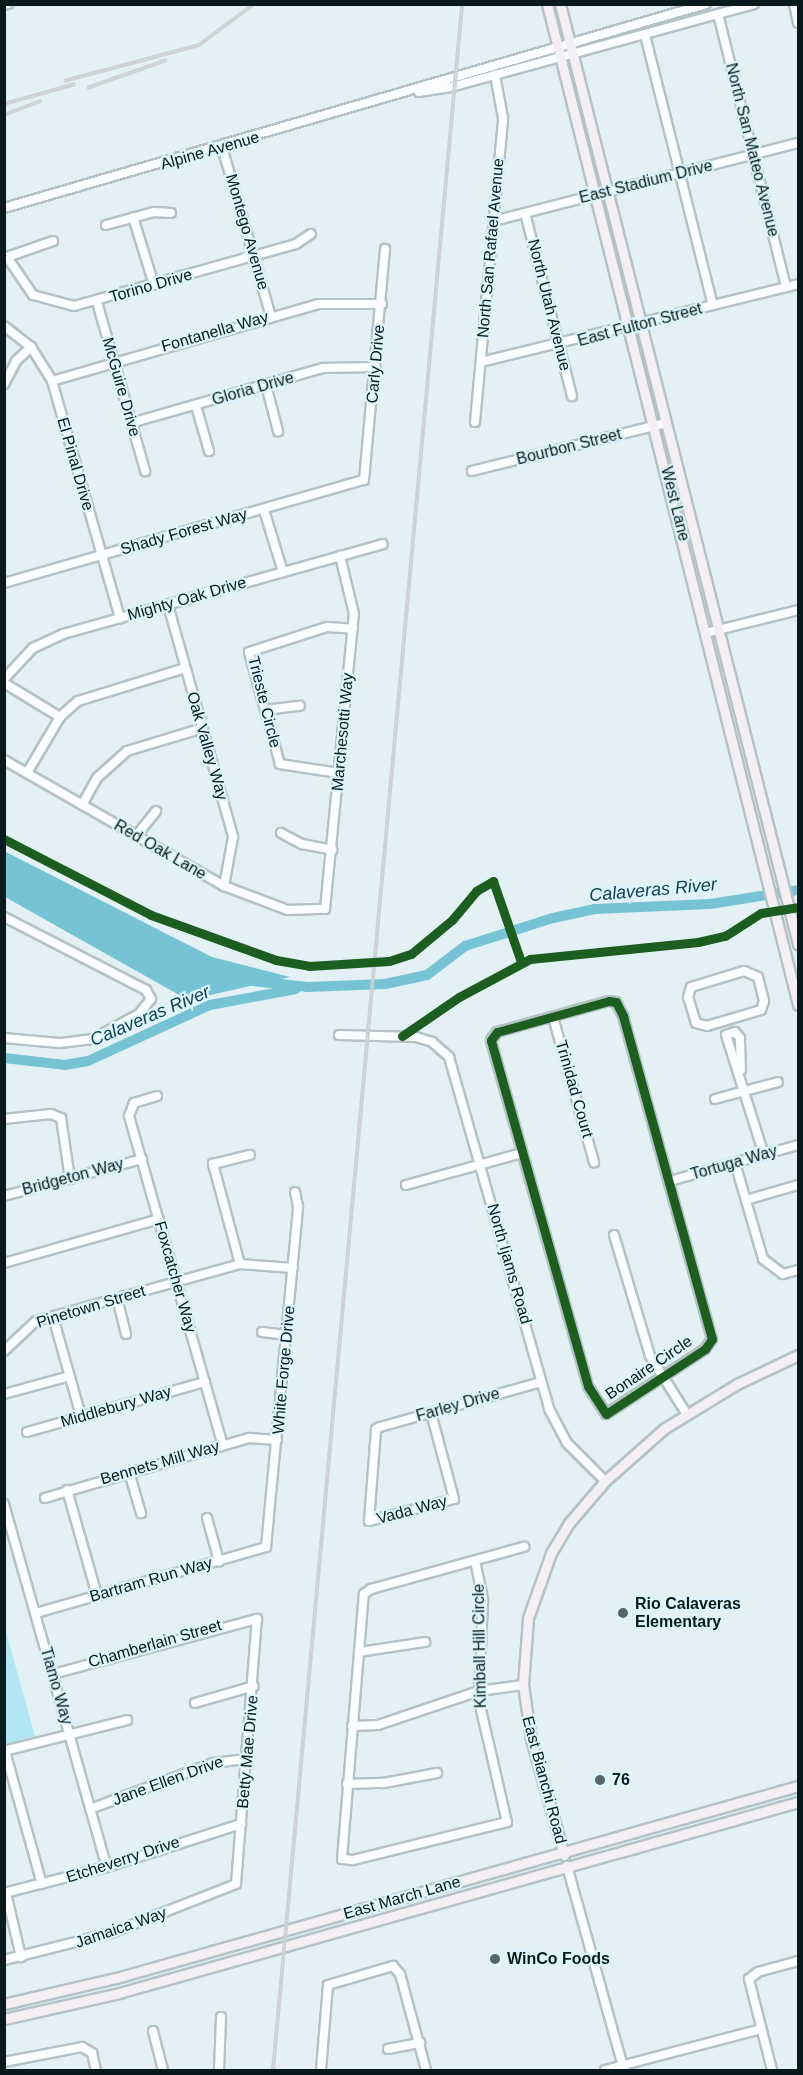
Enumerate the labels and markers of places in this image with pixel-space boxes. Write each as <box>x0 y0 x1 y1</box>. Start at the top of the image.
place label: Rio Calaveras Elementary <box>635 1594 741 1632</box>
marker: Rio Calaveras Elementary <box>616 1606 630 1620</box>
place label: 76 <box>612 1770 630 1790</box>
marker: 76 <box>593 1773 607 1787</box>
place label: WinCo Foods <box>507 1949 610 1969</box>
marker: WinCo Foods <box>488 1952 502 1966</box>

